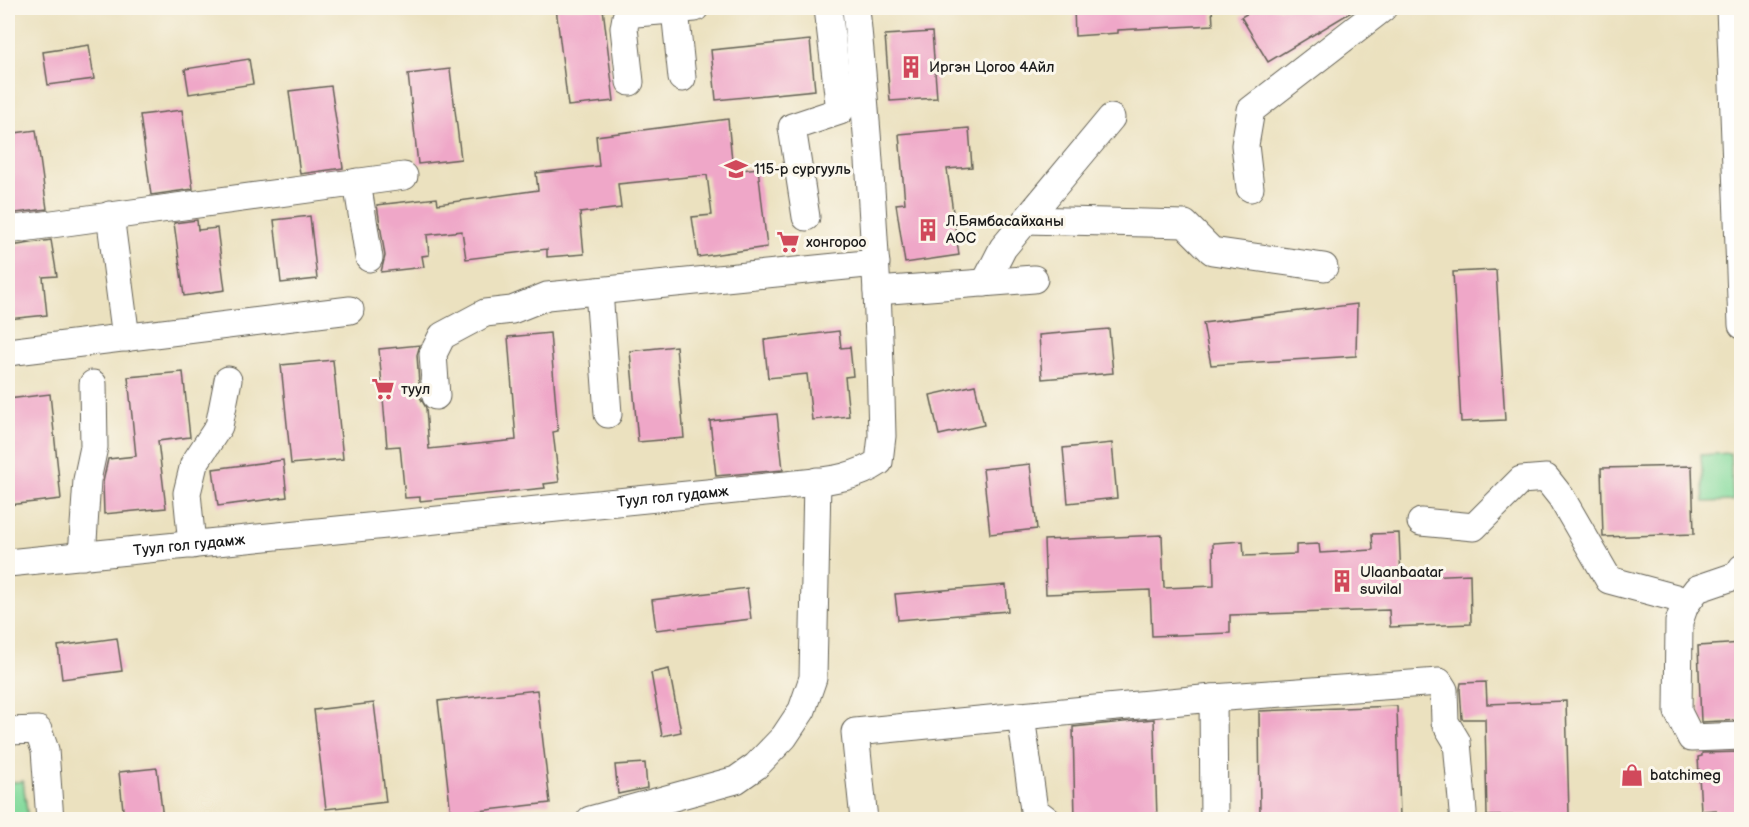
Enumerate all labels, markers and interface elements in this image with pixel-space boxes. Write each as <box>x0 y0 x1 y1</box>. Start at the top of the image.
building icon: Иргэн Цогоо 4Айл <box>898 54 924 80</box>
place label: Иргэн Цогоо 4Айл <box>929 58 1055 77</box>
school or university icon: 115-р сургууль <box>723 156 749 182</box>
place label: 115-р сургууль <box>754 160 851 179</box>
place label: Л.Бямбасайханы АОС <box>945 212 1064 248</box>
building icon: Л.Бямбасайханы АОС <box>915 217 941 243</box>
supermarket icon: хонгороо <box>775 229 801 255</box>
place label: хонгороо <box>806 233 867 252</box>
supermarket icon: туул <box>370 376 396 402</box>
place label: туул <box>401 380 430 399</box>
street label: Туул гол гудамж <box>616 481 730 511</box>
street label: Туул гол гудамж <box>132 530 246 560</box>
place label: Ulaanbaatar suvilal <box>1360 563 1444 599</box>
building icon: Ulaanbaatar suvilal <box>1329 568 1355 594</box>
shop icon: batchimeg <box>1619 762 1645 788</box>
place label: batchimeg <box>1650 766 1721 785</box>

